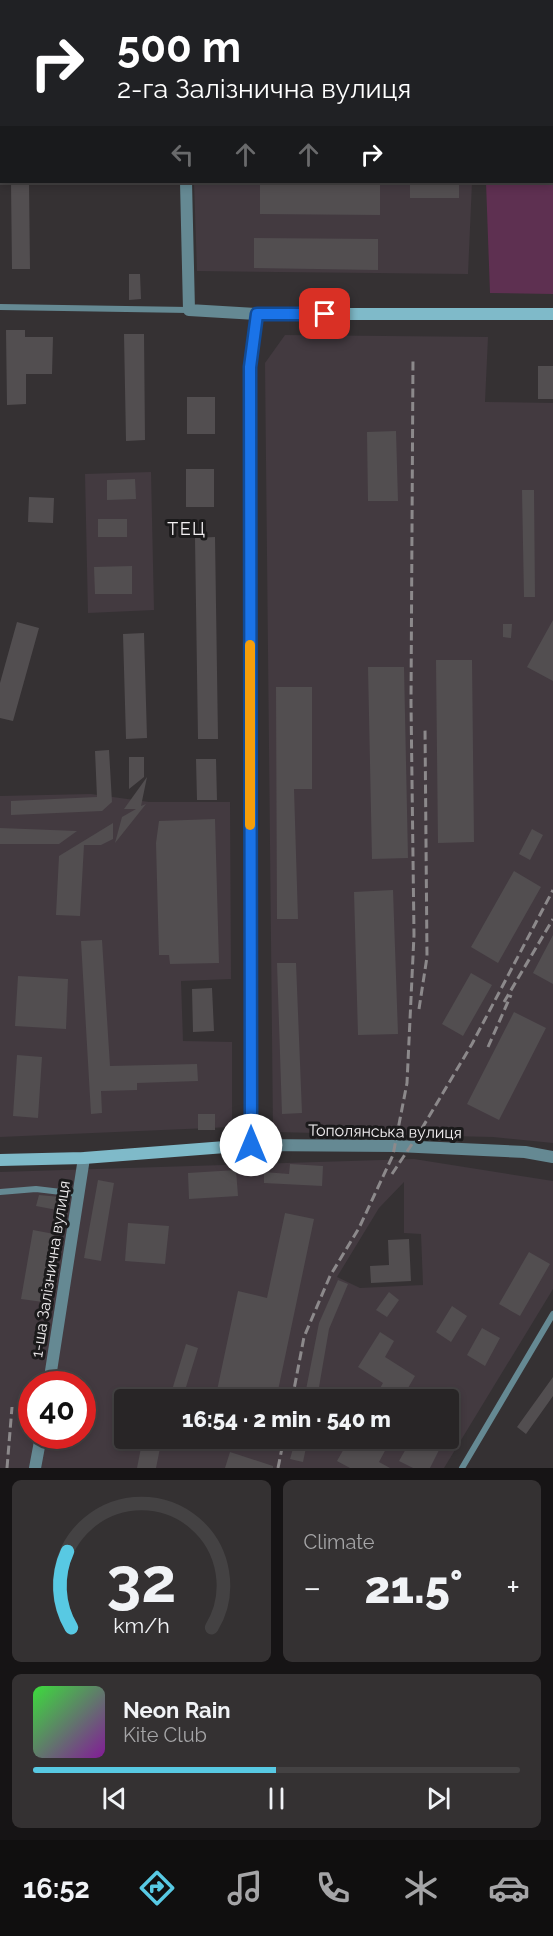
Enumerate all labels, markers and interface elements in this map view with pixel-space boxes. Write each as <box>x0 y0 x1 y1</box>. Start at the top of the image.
text: 500 m <box>117 23 241 72</box>
icon: right <box>18 24 96 102</box>
text: 2-га Залізнична вулиця <box>117 73 411 104</box>
icon: left <box>166 138 199 171</box>
icon: ahead <box>229 138 262 171</box>
icon: ahead <box>292 138 325 171</box>
icon: right <box>355 138 388 171</box>
pin <box>299 288 350 339</box>
icon: arrive <box>308 297 341 330</box>
district label: ТЕЦ <box>167 518 207 539</box>
position arrow <box>219 1113 283 1177</box>
street label: Тополянська вулиця <box>308 1121 462 1142</box>
street label: 1-ша Залізнична вулиця <box>27 1179 74 1359</box>
speed limit sign: 40 <box>18 1371 96 1449</box>
text: 16:54 · 2 min · 540 m <box>182 1406 391 1432</box>
text: Climate <box>304 1530 375 1554</box>
text: 32 <box>106 1543 176 1617</box>
text: 21.5° <box>365 1561 463 1614</box>
text: − <box>304 1568 321 1607</box>
text: + <box>506 1568 520 1607</box>
text: km/h <box>113 1613 170 1638</box>
text: Neon Rain <box>123 1697 231 1723</box>
text: Kite Club <box>123 1723 207 1747</box>
icon: previous <box>98 1782 131 1815</box>
icon: pause <box>260 1782 293 1815</box>
icon: next <box>422 1782 455 1815</box>
icon: directions <box>136 1867 178 1909</box>
icon: music <box>224 1867 266 1909</box>
icon: phone <box>312 1867 354 1909</box>
icon: climate <box>400 1867 442 1909</box>
icon: car <box>488 1867 530 1909</box>
text: 16:52 <box>23 1873 90 1904</box>

